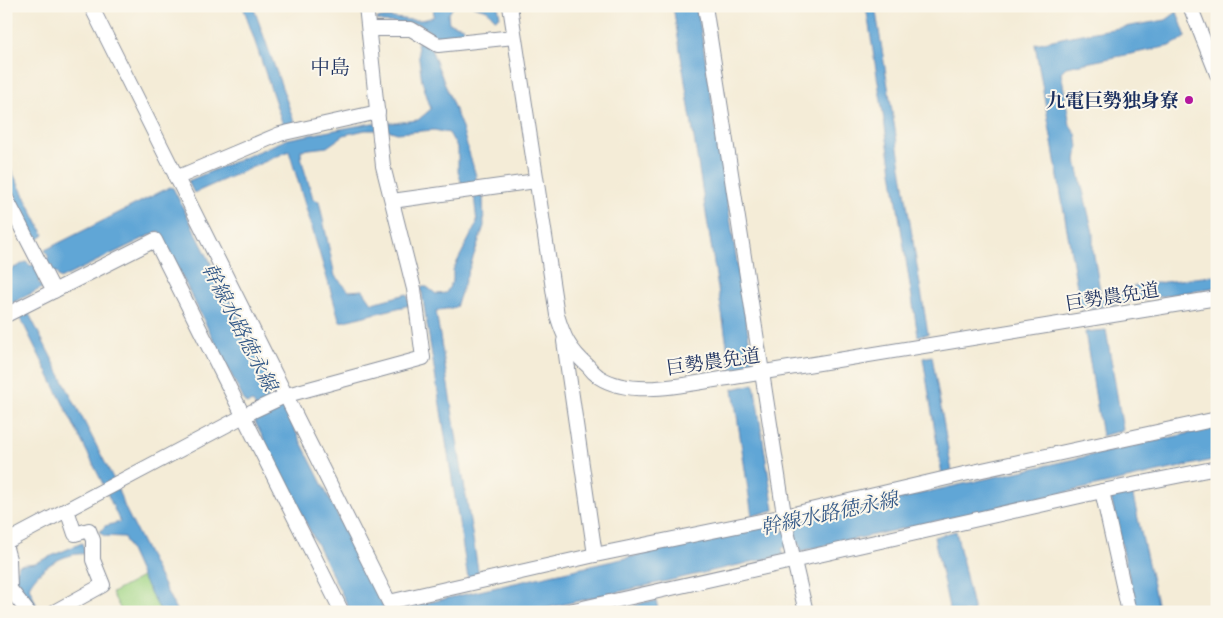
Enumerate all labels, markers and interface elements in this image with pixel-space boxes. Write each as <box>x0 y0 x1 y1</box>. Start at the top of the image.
district label: 中島 <box>310 56 350 81</box>
place label: 九電巨勢独身寮 <box>1046 89 1179 113</box>
marker: 九電巨勢独身寮 <box>1183 94 1195 106</box>
water label: 幹線水路徳永線 <box>196 260 283 398</box>
street label: 巨勢農免道 <box>1063 278 1161 316</box>
street label: 巨勢農免道 <box>664 343 762 380</box>
water label: 幹線水路徳永線 <box>758 487 903 541</box>

